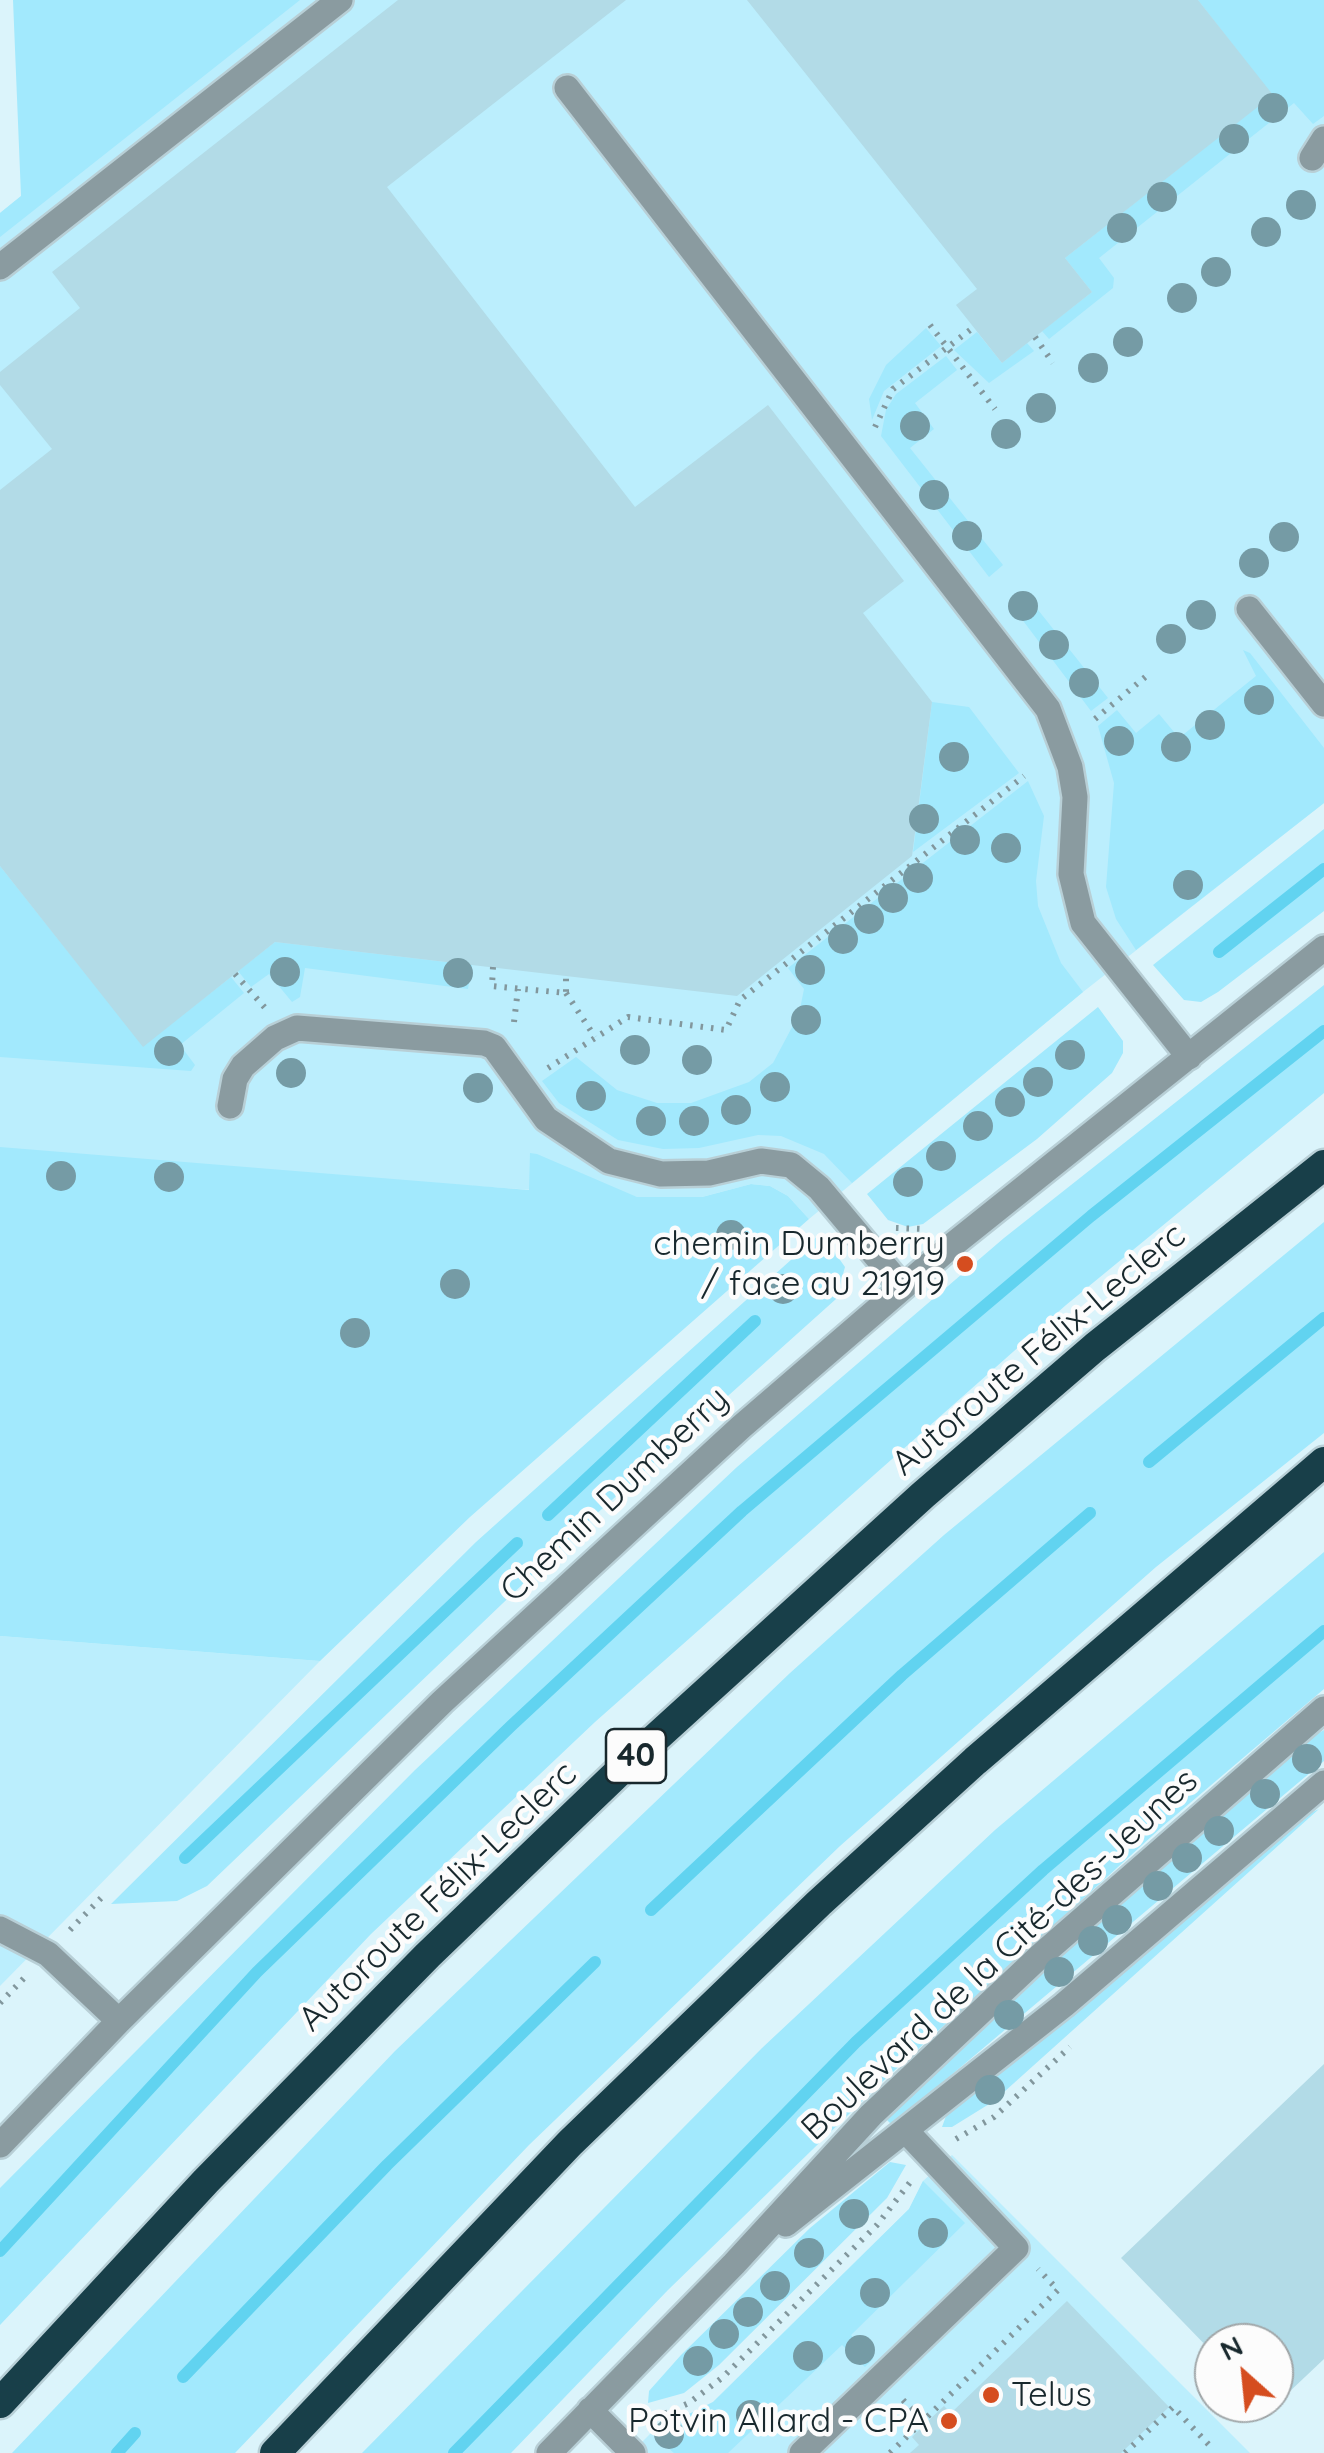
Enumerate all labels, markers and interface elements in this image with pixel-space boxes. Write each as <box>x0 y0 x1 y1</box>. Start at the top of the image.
street label: Autoroute Félix-Leclerc <box>884 1215 1194 1485</box>
place label: chemin Dumberry / face au 21919 <box>653 1223 945 1305</box>
marker: chemin Dumberry / face au 21919 <box>954 1253 976 1275</box>
street label: Chemin Dumberry <box>492 1379 738 1611</box>
road number: 40 <box>606 1729 666 1783</box>
street label: Autoroute Félix-Leclerc <box>290 1753 586 2041</box>
street label: Boulevard de la Cité-des-Jeunes <box>793 1760 1207 2150</box>
north arrow <box>1194 2323 1294 2423</box>
text: N <box>1214 2327 1248 2368</box>
place label: Telus <box>1011 2374 1092 2416</box>
marker: Telus <box>980 2384 1002 2406</box>
place label: Potvin Allard - CPA <box>628 2400 929 2442</box>
marker: Potvin Allard - CPA <box>938 2410 960 2432</box>

